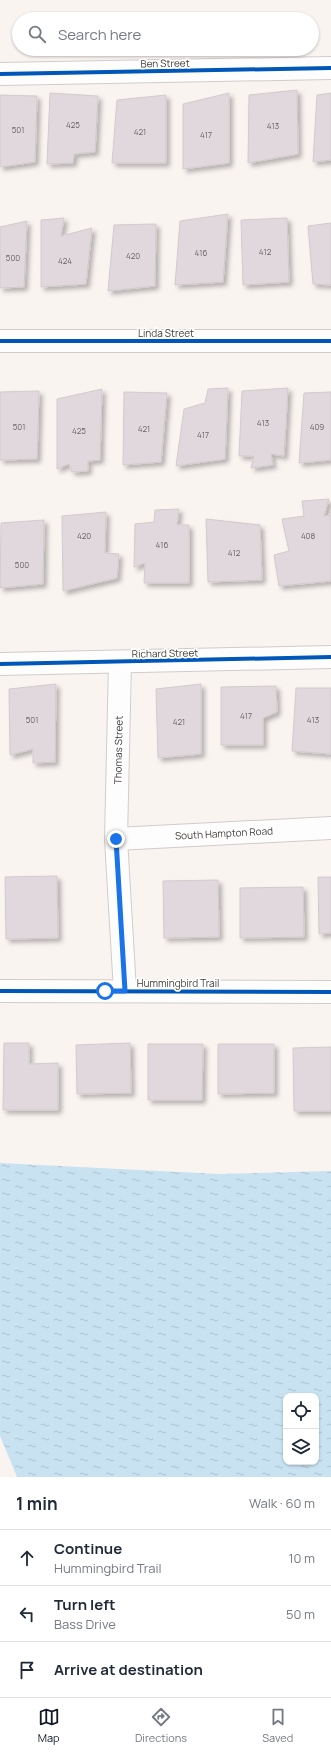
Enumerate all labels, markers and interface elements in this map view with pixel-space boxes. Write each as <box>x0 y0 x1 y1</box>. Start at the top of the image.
search box <box>12 12 319 56</box>
icon: search <box>26 23 48 45</box>
text: Search here <box>58 24 141 45</box>
street label: Ben Street <box>140 56 190 70</box>
house number: 425 <box>66 119 80 130</box>
house number: 413 <box>267 120 279 131</box>
house number: 501 <box>12 124 24 135</box>
house number: 421 <box>134 126 146 137</box>
house number: 417 <box>200 129 212 140</box>
house number: 412 <box>259 246 272 257</box>
house number: 416 <box>195 247 207 258</box>
house number: 420 <box>126 250 140 261</box>
house number: 500 <box>6 252 20 263</box>
house number: 424 <box>58 255 72 266</box>
street label: Linda Street <box>138 326 194 340</box>
house number: 413 <box>257 417 269 428</box>
house number: 501 <box>13 421 25 432</box>
house number: 409 <box>310 421 324 432</box>
house number: 421 <box>138 423 150 434</box>
house number: 425 <box>72 425 86 436</box>
house number: 417 <box>197 429 209 440</box>
house number: 420 <box>77 530 91 541</box>
house number: 408 <box>301 530 315 541</box>
house number: 416 <box>156 539 168 550</box>
house number: 412 <box>228 547 241 558</box>
house number: 500 <box>15 559 29 570</box>
street label: Richard Street <box>132 645 198 661</box>
house number: 417 <box>240 710 252 721</box>
house number: 501 <box>26 714 38 725</box>
house number: 413 <box>307 714 319 725</box>
street label: Thomas Street <box>110 716 126 784</box>
house number: 421 <box>173 716 185 727</box>
street label: South Hampton Road <box>175 823 273 843</box>
route end <box>107 830 125 848</box>
street label: Hummingbird Trail <box>137 976 219 990</box>
route start <box>96 982 114 1000</box>
map controls <box>283 1393 319 1465</box>
button: locate <box>283 1393 319 1429</box>
button: layers <box>283 1429 319 1465</box>
text: 1 min <box>16 1492 58 1515</box>
text: Walk · 60 m <box>249 1494 315 1512</box>
text: Continue <box>54 1538 122 1559</box>
icon: ahead <box>16 1547 38 1569</box>
text: 10 m <box>288 1549 315 1567</box>
text: Hummingbird Trail <box>54 1559 162 1577</box>
text: Turn left <box>54 1594 116 1615</box>
icon: left <box>16 1603 38 1625</box>
text: 50 m <box>286 1605 315 1623</box>
text: Bass Drive <box>54 1615 116 1633</box>
icon: arrive <box>16 1659 38 1681</box>
text: Arrive at destination <box>54 1659 203 1680</box>
tab: Map <box>38 1706 60 1745</box>
tab: Directions <box>135 1706 187 1745</box>
tab: Saved <box>262 1706 293 1745</box>

